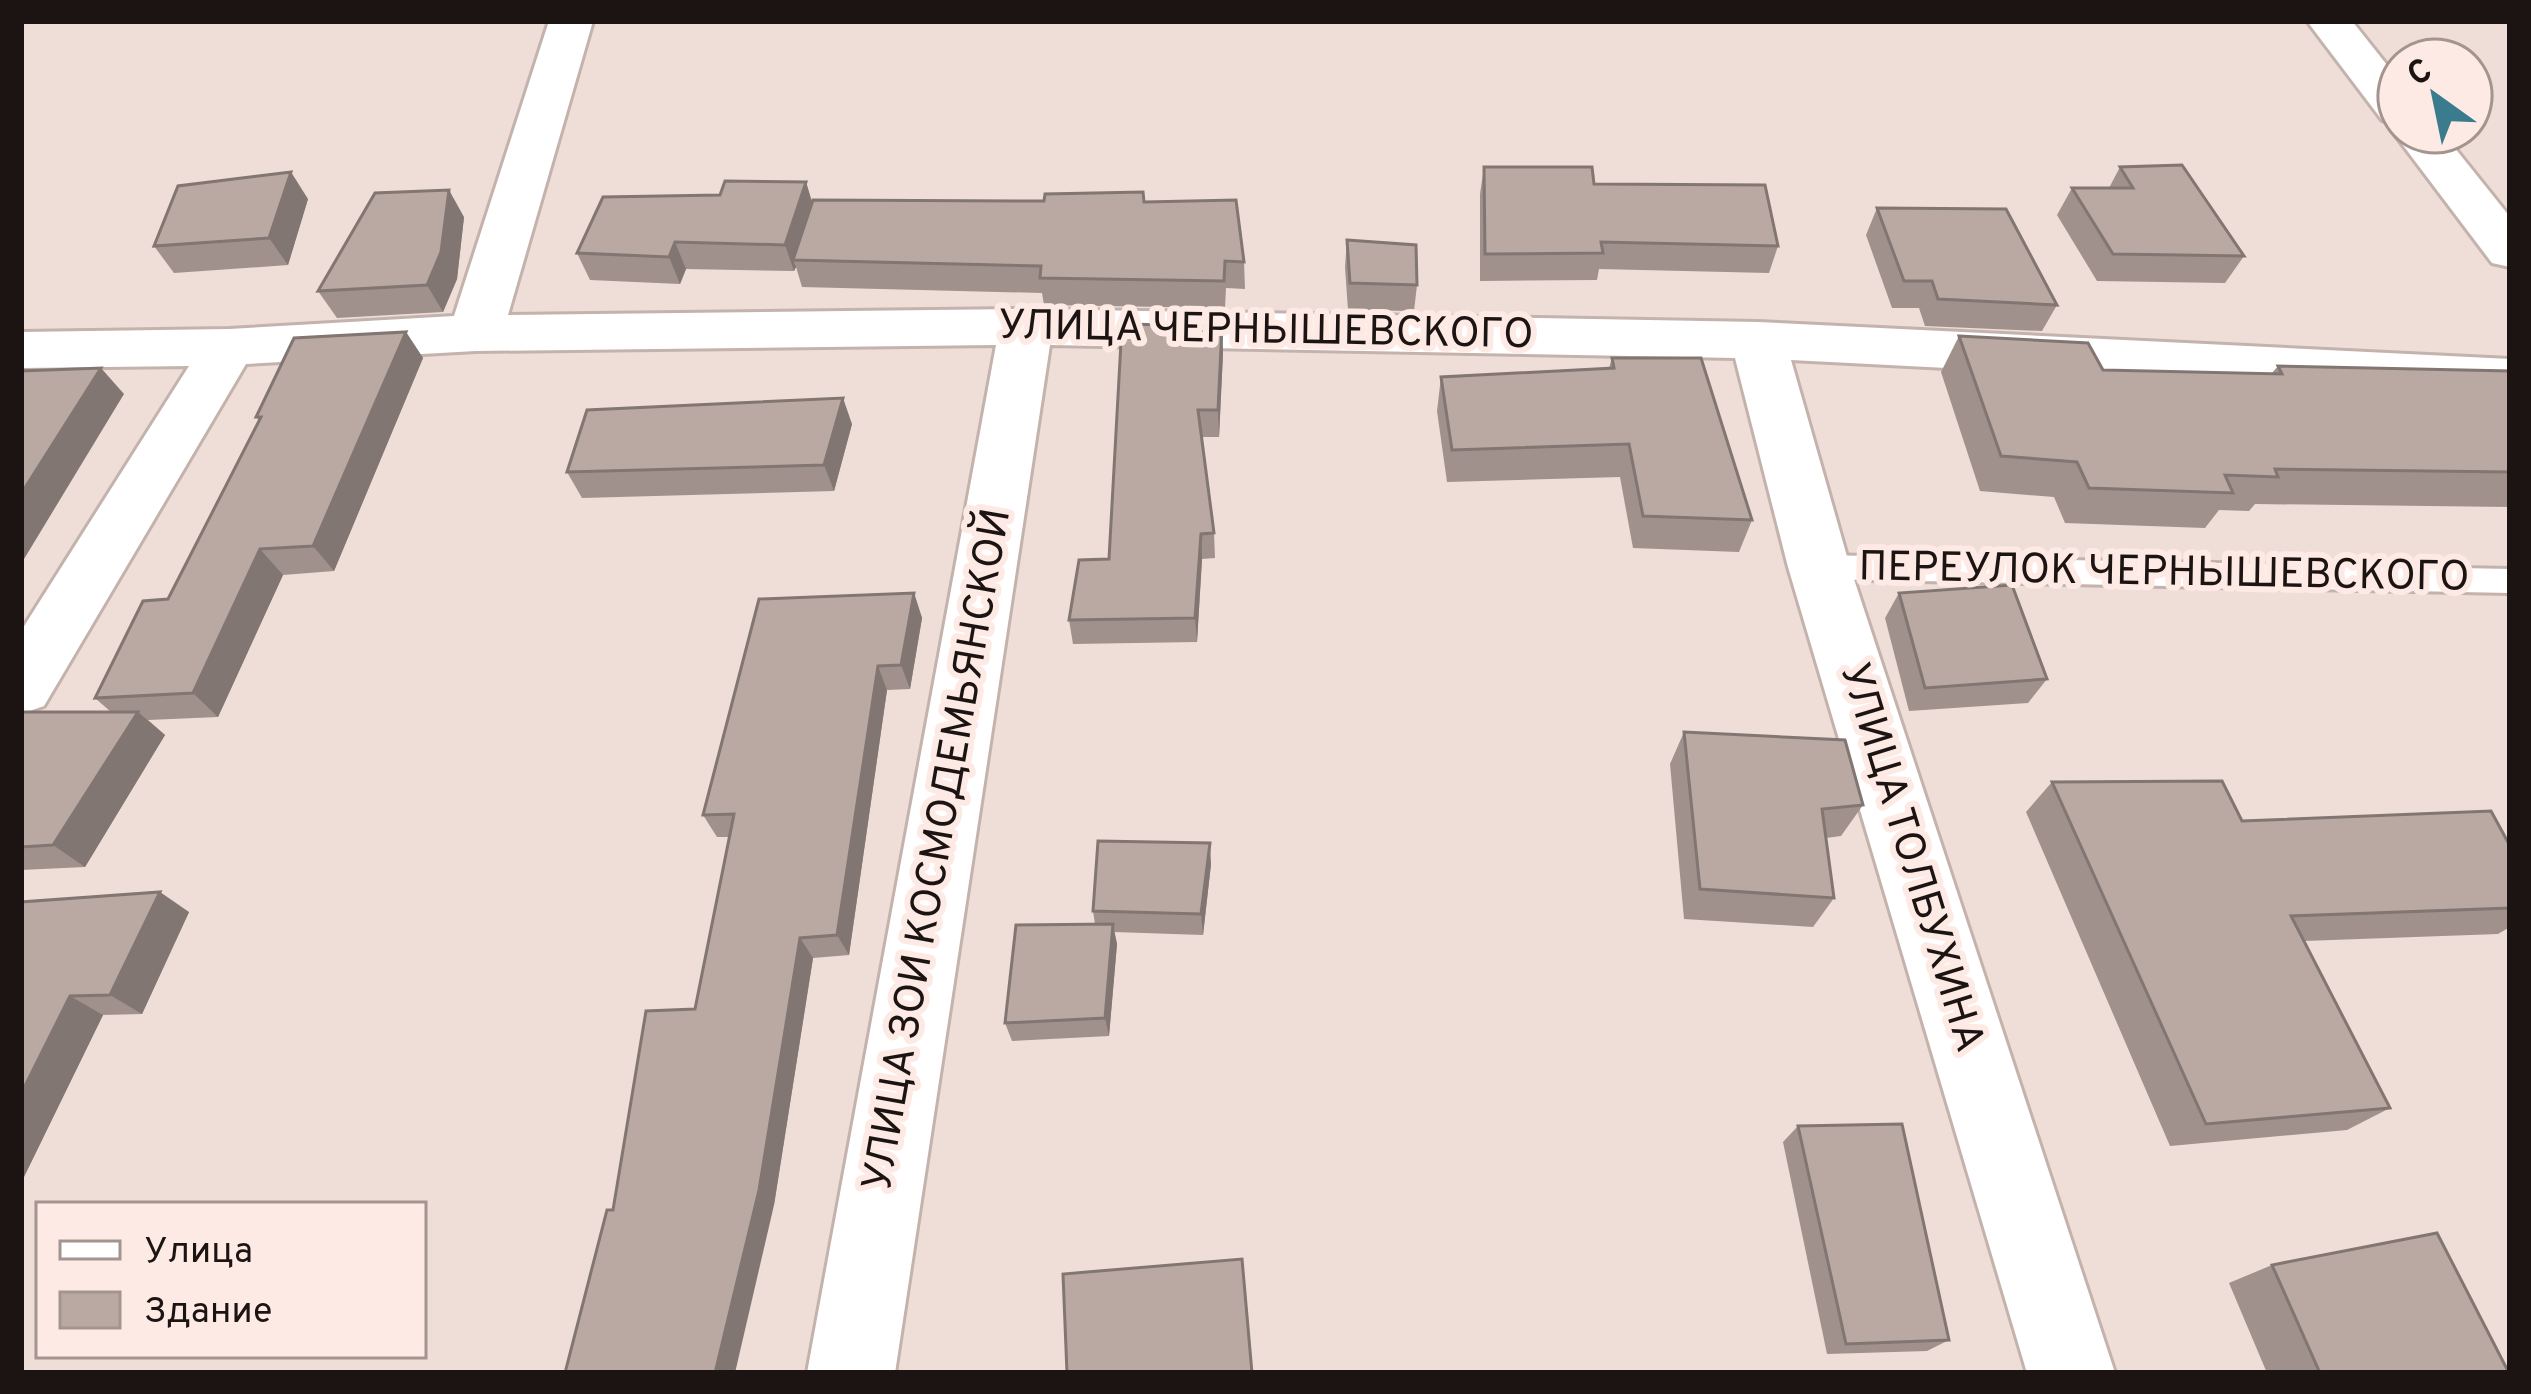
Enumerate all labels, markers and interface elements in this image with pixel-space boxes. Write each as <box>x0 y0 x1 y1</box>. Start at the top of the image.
north arrow <box>2375 36 2495 156</box>
text: С <box>2401 51 2441 98</box>
street label: УЛИЦА ЧЕРНЫШЕВСКОГО <box>998 301 1534 363</box>
street label: УЛИЦА ЗОИ КОСМОДЕМЬЯНСКОЙ <box>851 504 1025 1195</box>
street label: ПЕРЕУЛОК ЧЕРНЫШЕВСКОГО <box>1858 542 2470 606</box>
street label: УЛИЦА ТОЛБУХИНА <box>1826 657 1994 1059</box>
legend <box>36 1202 426 1358</box>
text: Улица <box>144 1230 253 1276</box>
text: Здание <box>144 1290 272 1336</box>

